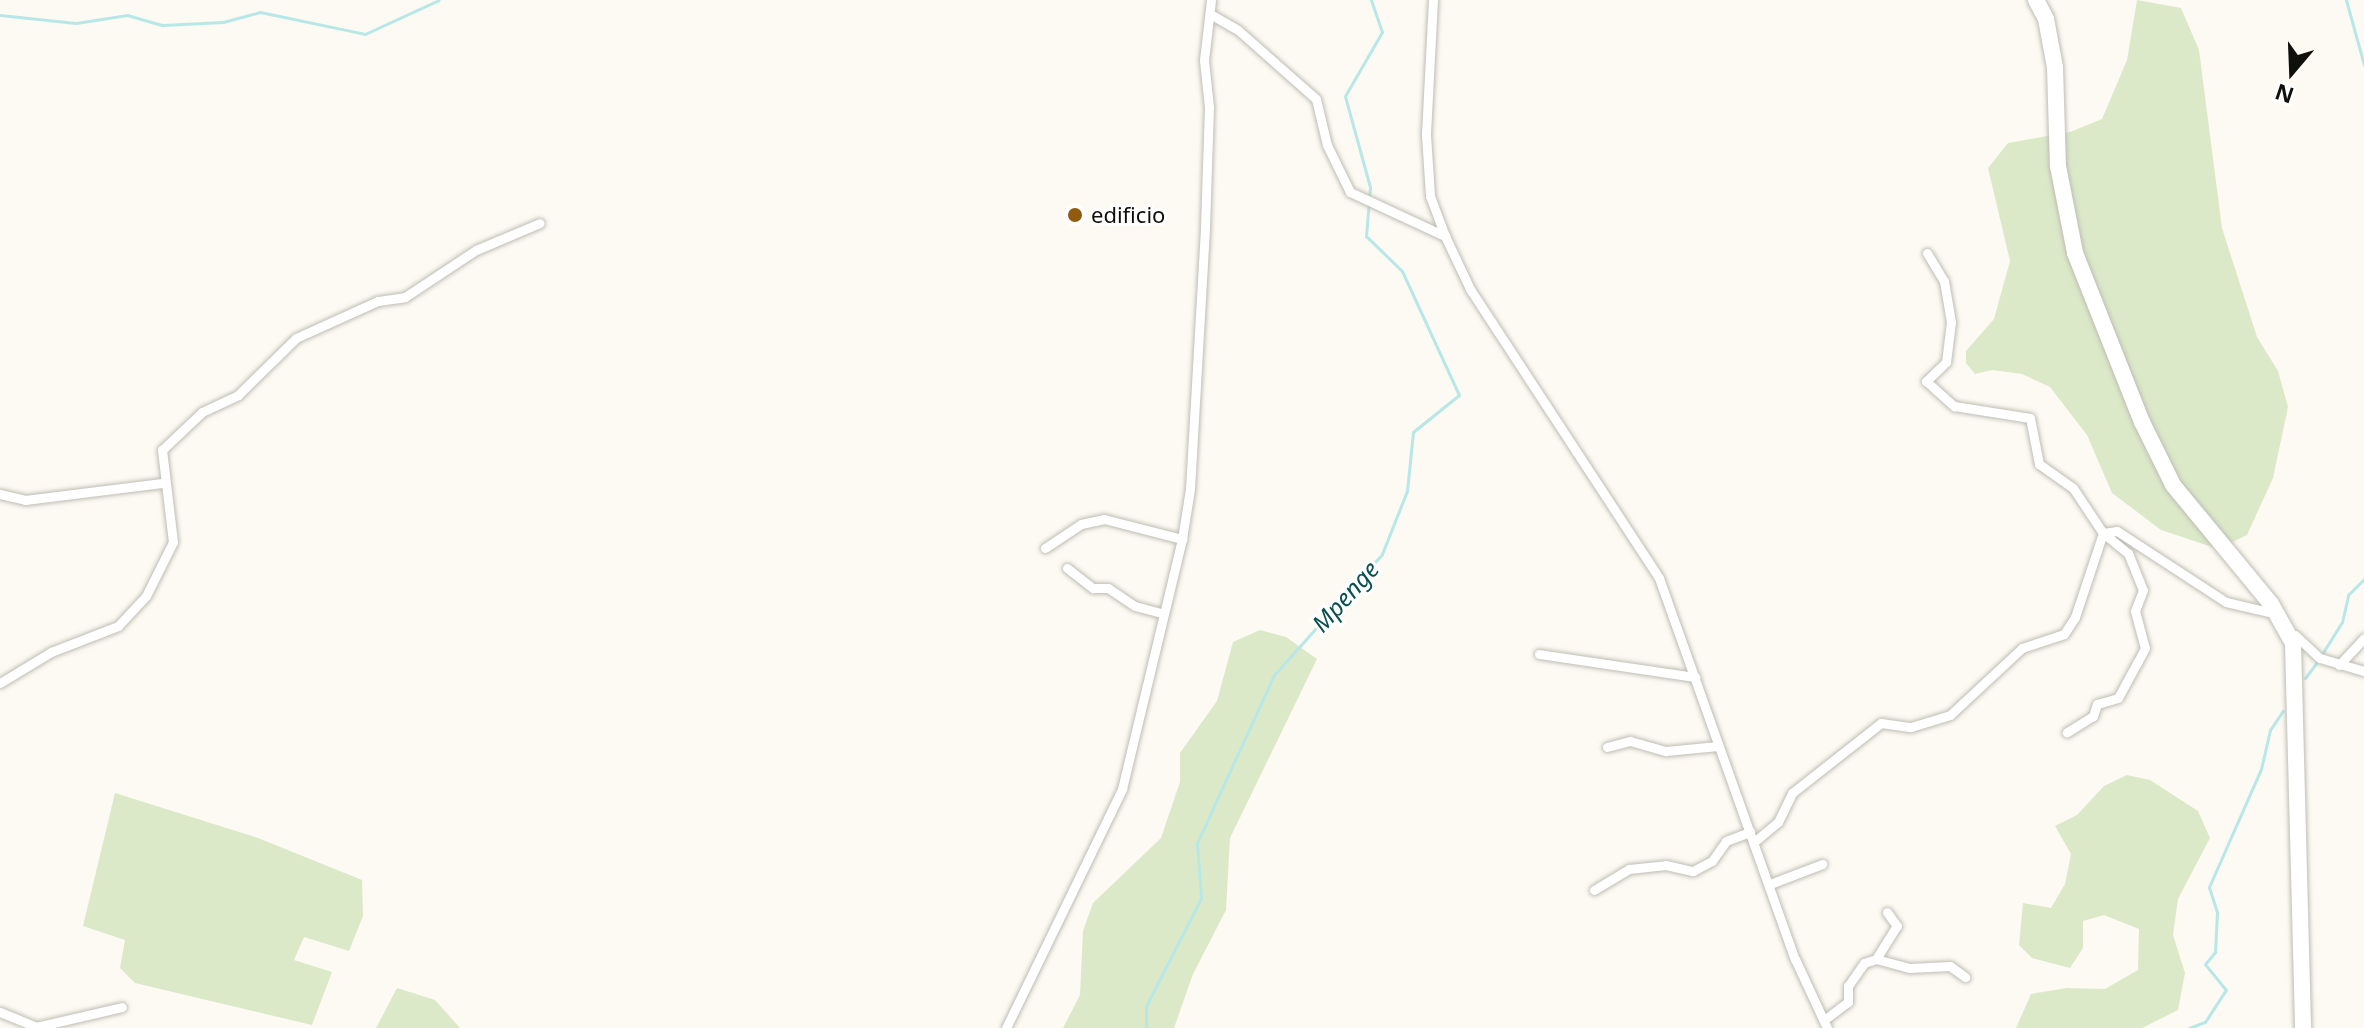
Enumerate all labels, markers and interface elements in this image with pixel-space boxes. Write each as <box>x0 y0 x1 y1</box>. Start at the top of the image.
north arrow <box>2252 32 2332 112</box>
text: N <box>2271 78 2298 112</box>
place label: edificio <box>1091 202 1165 228</box>
marker: edificio <box>1066 206 1084 224</box>
water label: Mpenge <box>1306 554 1384 638</box>

